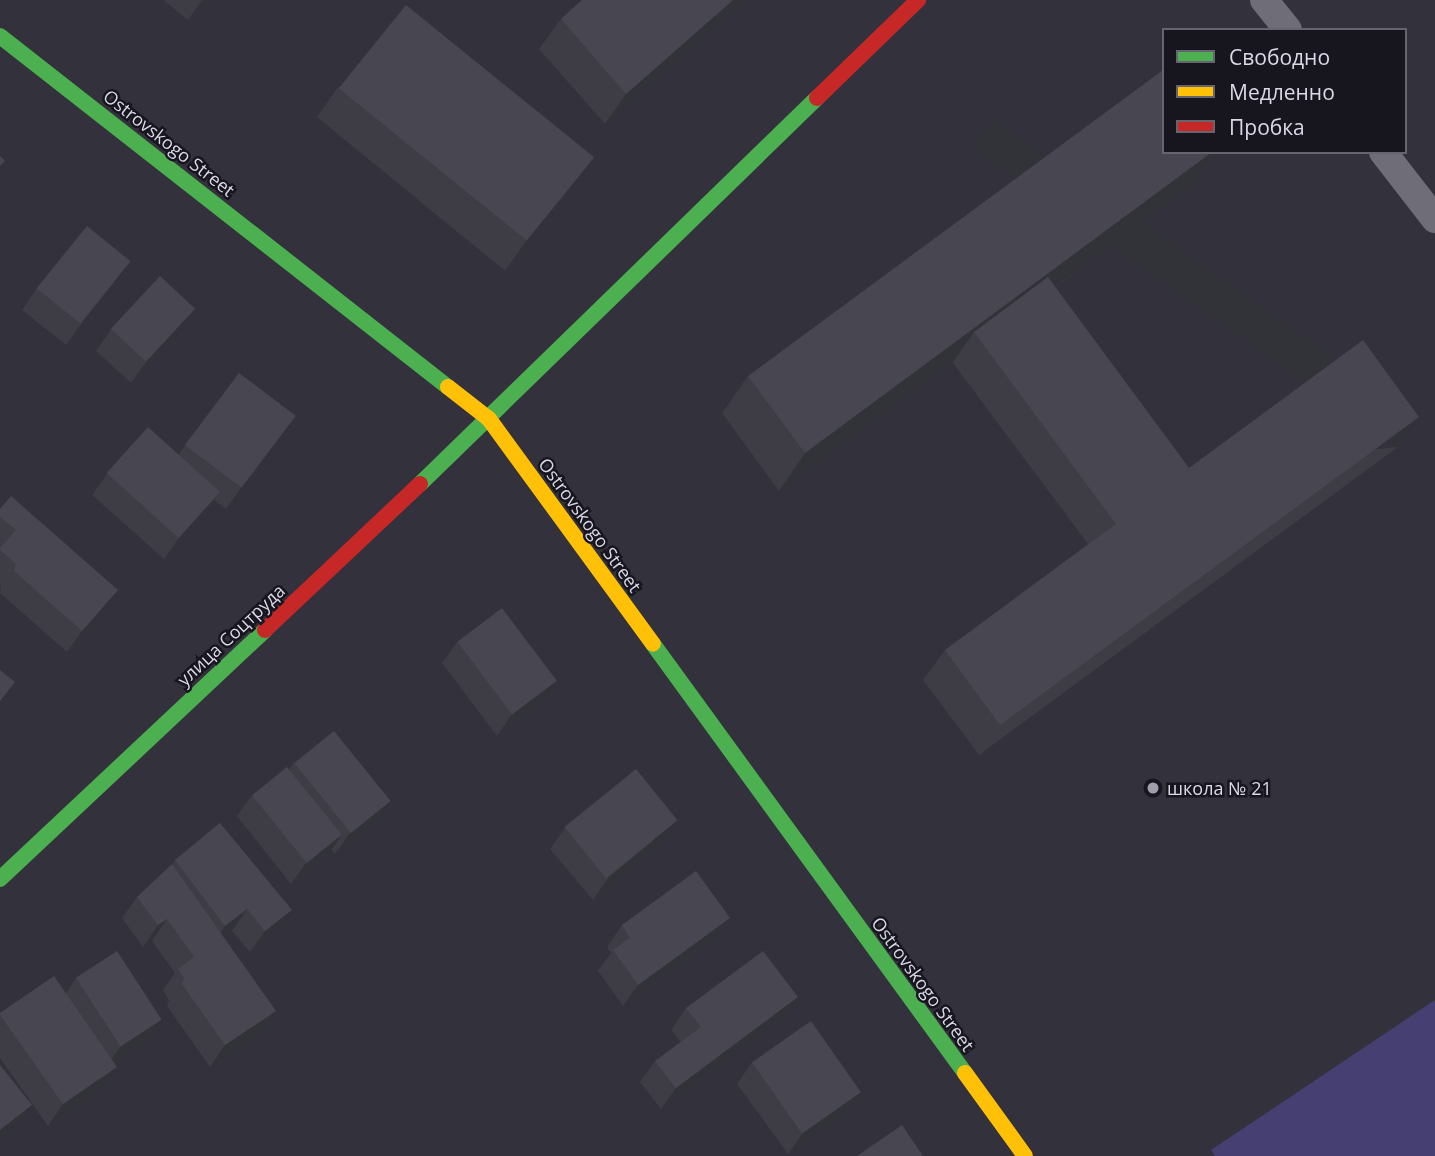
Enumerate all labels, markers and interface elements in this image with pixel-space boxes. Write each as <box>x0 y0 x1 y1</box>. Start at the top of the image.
legend <box>1162 28 1407 154</box>
text: Свободно <box>1229 43 1330 71</box>
text: Медленно <box>1229 78 1335 106</box>
street label: Ostrovskogo Street <box>99 85 239 201</box>
text: Пробка <box>1229 113 1305 141</box>
street label: Ostrovskogo Street <box>534 454 646 596</box>
street label: улица Соцтруда <box>173 580 289 690</box>
place label: школа № 21 <box>1167 777 1272 799</box>
marker: школа № 21 <box>1145 780 1161 796</box>
street label: Ostrovskogo Street <box>867 913 979 1055</box>

